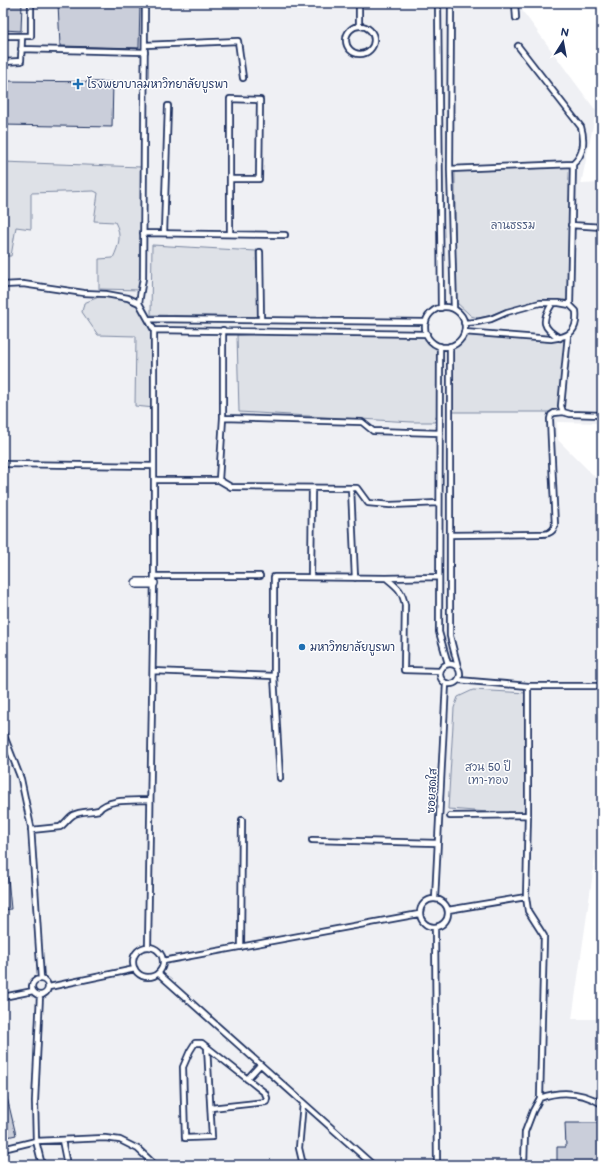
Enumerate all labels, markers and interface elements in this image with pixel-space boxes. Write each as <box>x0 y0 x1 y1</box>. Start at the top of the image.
north arrow <box>543 22 583 62</box>
text: N <box>560 26 570 40</box>
place label: โรงพยาบาลมหาวิทยาลัยบูรพา <box>87 76 228 93</box>
marker: โรงพยาบาลมหาวิทยาลัยบูรพา <box>72 78 84 90</box>
park label: ลานธรรม <box>491 219 535 232</box>
place label: มหาวิทยาลัยบูรพา <box>310 640 395 656</box>
marker: มหาวิทยาลัยบูรพา <box>297 642 307 652</box>
park label: สวน 50 ปี เทา-ทอง <box>465 759 511 787</box>
street label: ซอยสดใส <box>422 767 440 814</box>

